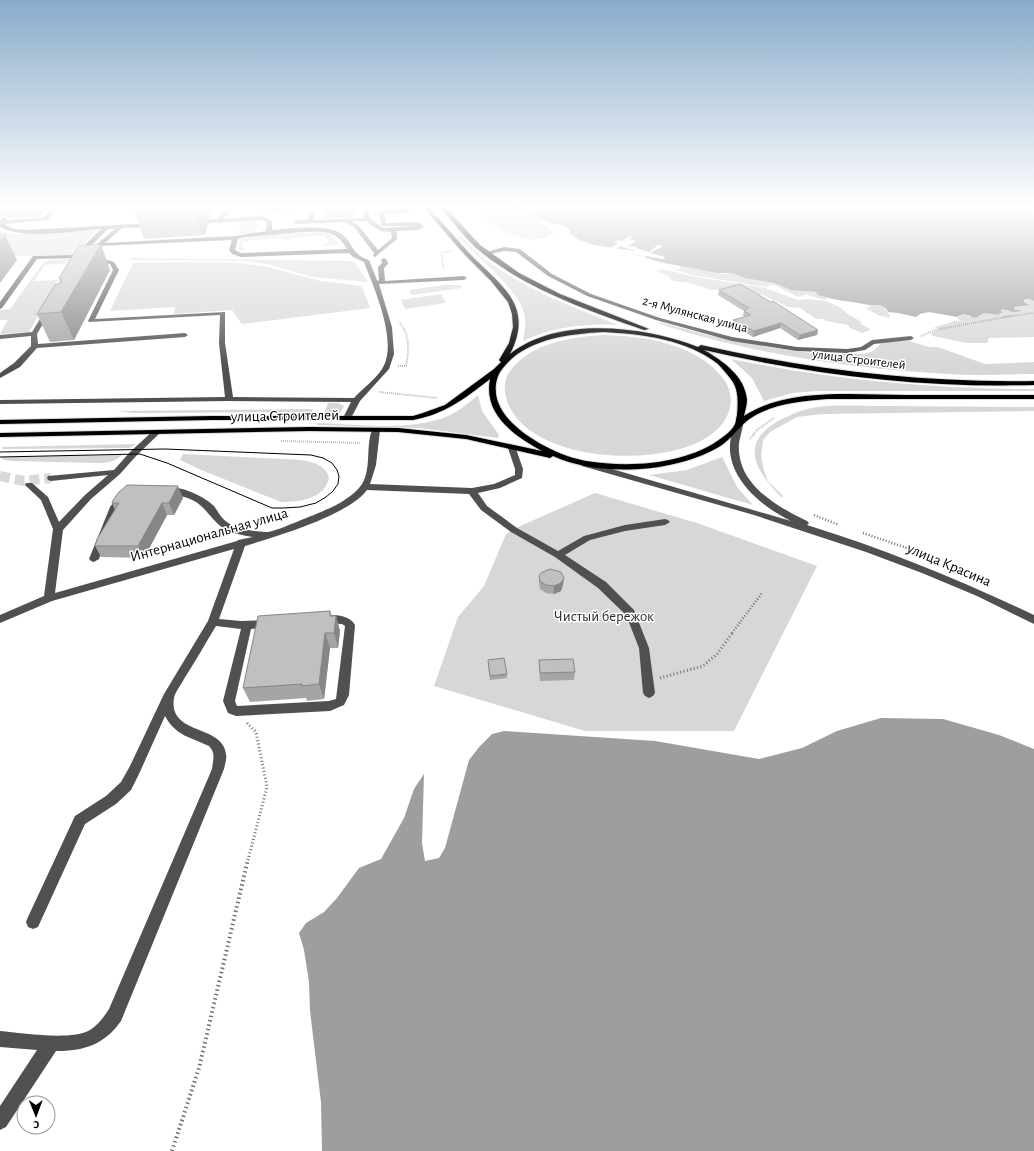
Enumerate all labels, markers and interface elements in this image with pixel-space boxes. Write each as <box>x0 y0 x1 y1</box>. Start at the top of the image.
street label: 2-я Мулянская улица <box>641 295 749 335</box>
street label: улица Строителей <box>811 348 906 372</box>
street label: улица Строителей <box>230 408 339 424</box>
street label: Интернациональная улица <box>128 505 290 565</box>
street label: улица Красина <box>904 540 993 590</box>
park label: Чистый бережок <box>554 609 654 624</box>
north arrow <box>16 1095 56 1135</box>
text: С <box>33 1119 39 1130</box>

